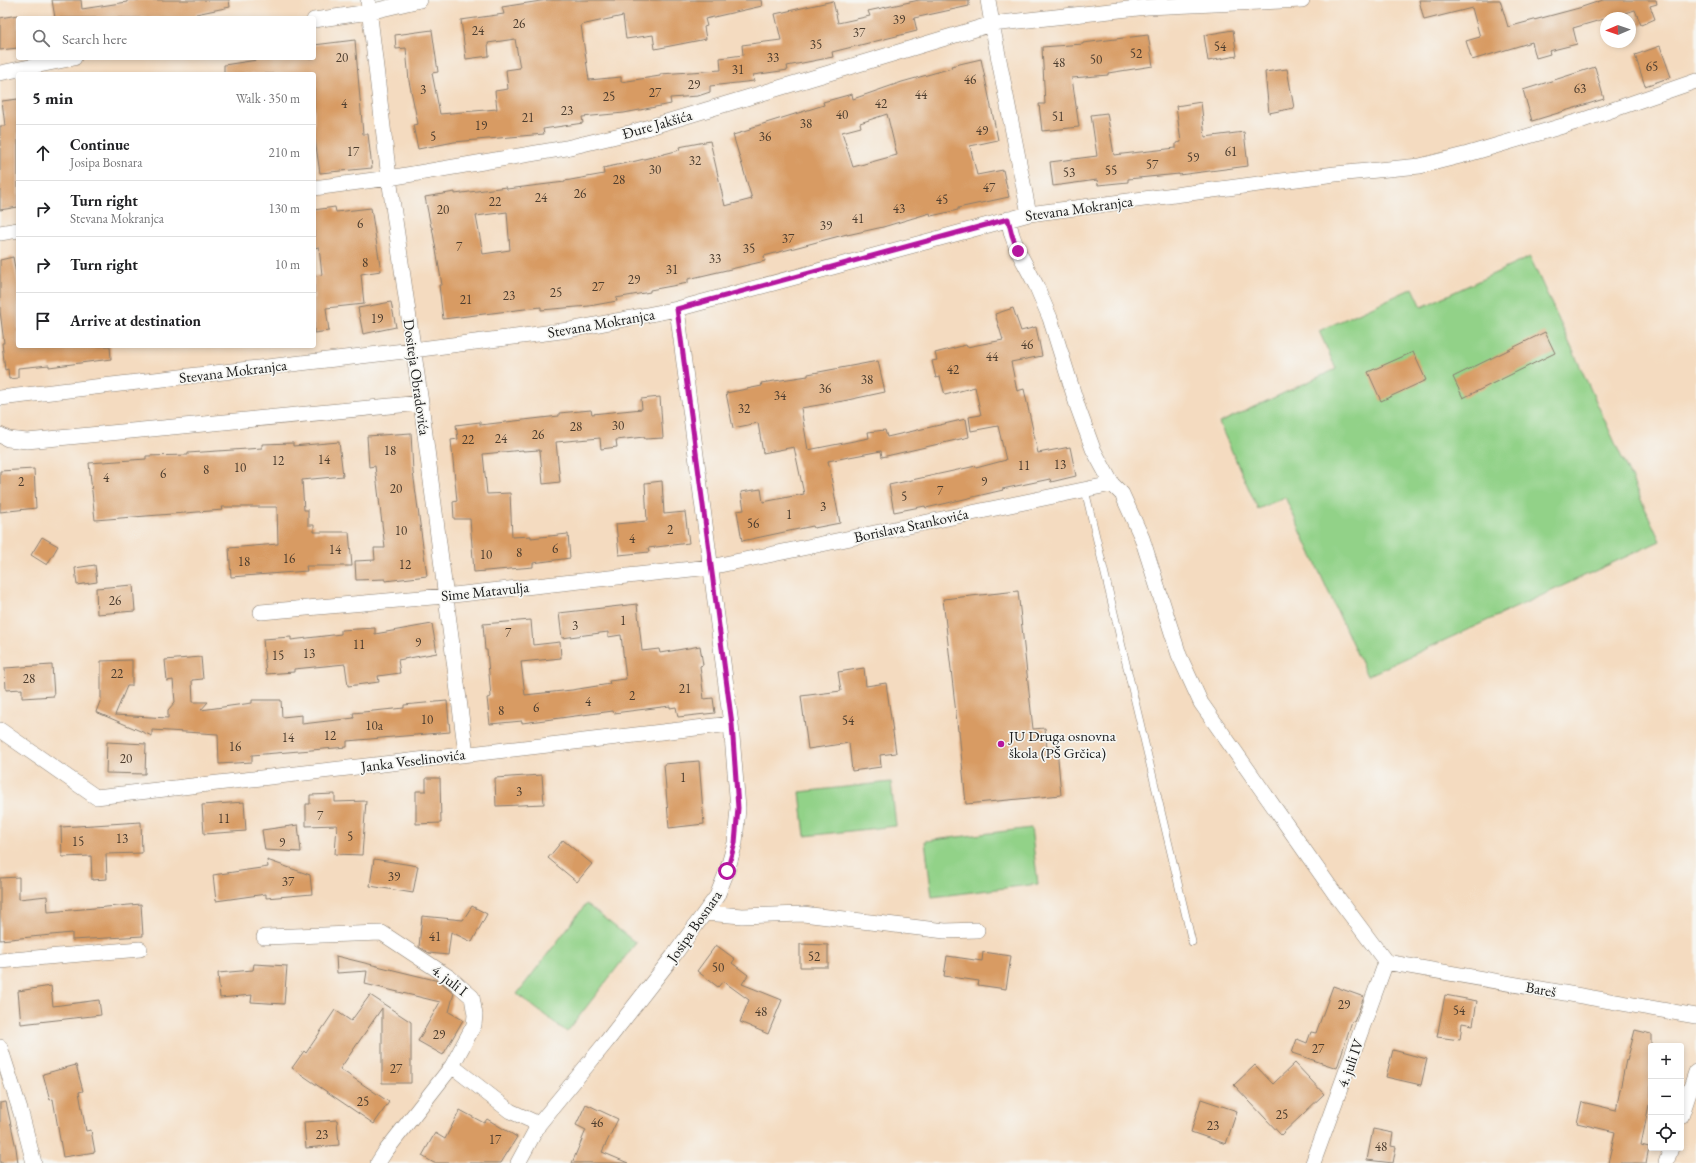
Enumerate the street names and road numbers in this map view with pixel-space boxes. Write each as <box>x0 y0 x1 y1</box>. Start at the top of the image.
street label: Đure Jakšića <box>620 105 694 143</box>
street label: Stevana Mokranjca <box>1024 191 1134 225</box>
street label: Stevana Mokranjca <box>546 304 656 342</box>
street label: Dositeja Obradovića <box>399 318 435 436</box>
street label: Stevana Mokranjca <box>178 355 288 387</box>
street label: Borislava Stankovića <box>852 504 970 546</box>
street label: Sime Matavulja <box>440 577 530 605</box>
street label: Janka Veselinovića <box>358 744 466 776</box>
street label: Josipa Bosnara <box>661 886 726 967</box>
street label: 4. juli I <box>428 960 472 1000</box>
street label: Bareš <box>1524 977 1558 1001</box>
street label: 4. juli IV <box>1332 1035 1368 1090</box>

